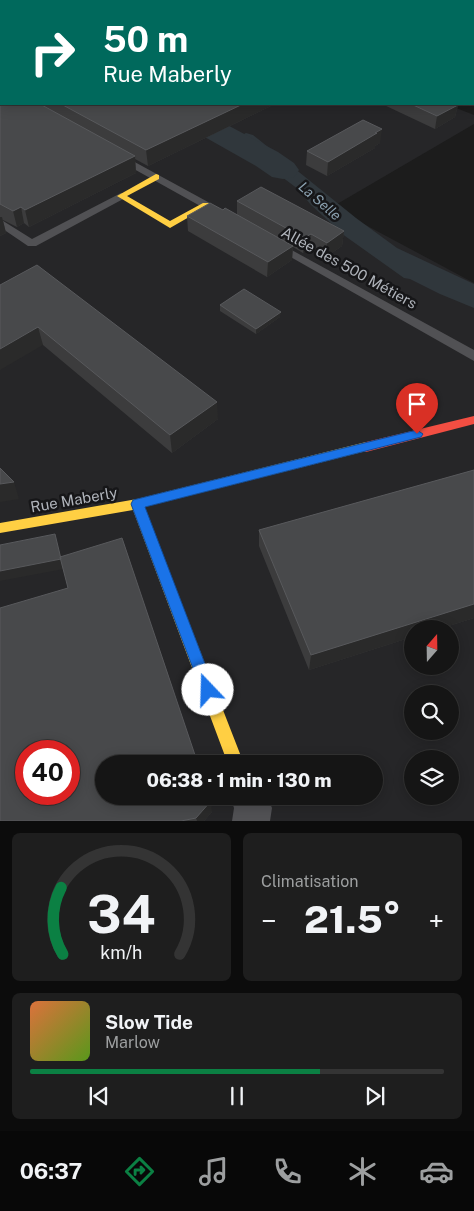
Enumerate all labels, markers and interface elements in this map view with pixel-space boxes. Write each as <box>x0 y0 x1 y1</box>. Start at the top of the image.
text: 50 m <box>103 19 188 60</box>
icon: right <box>20 20 85 85</box>
text: Rue Maberly <box>103 61 232 87</box>
water label: La Selle <box>296 178 345 224</box>
street label: Allée des 500 Métiers <box>278 223 420 312</box>
pin <box>396 383 438 434</box>
icon: arrive <box>403 390 431 418</box>
street label: Rue Maberly <box>29 484 119 516</box>
north arrow <box>404 620 459 675</box>
map controls <box>404 620 459 805</box>
position arrow <box>181 663 233 715</box>
button: search <box>404 685 459 740</box>
speed limit sign: 40 <box>15 740 80 805</box>
button: layers <box>404 750 459 805</box>
text: 06:38 · 1 min · 130 m <box>146 769 332 791</box>
text: Climatisation <box>261 872 358 891</box>
text: 34 <box>87 884 156 945</box>
text: 21.5° <box>304 897 401 942</box>
text: − <box>261 904 277 937</box>
text: + <box>428 904 444 937</box>
text: km/h <box>100 942 143 963</box>
text: Slow Tide <box>105 1011 193 1033</box>
text: Marlow <box>105 1033 160 1052</box>
icon: previous <box>85 1082 113 1110</box>
icon: pause <box>223 1082 251 1110</box>
icon: next <box>361 1082 389 1110</box>
icon: directions <box>122 1154 157 1189</box>
icon: music <box>196 1154 231 1189</box>
icon: phone <box>270 1154 305 1189</box>
icon: climate <box>345 1154 380 1189</box>
icon: car <box>419 1154 454 1189</box>
text: 06:37 <box>20 1158 82 1184</box>

